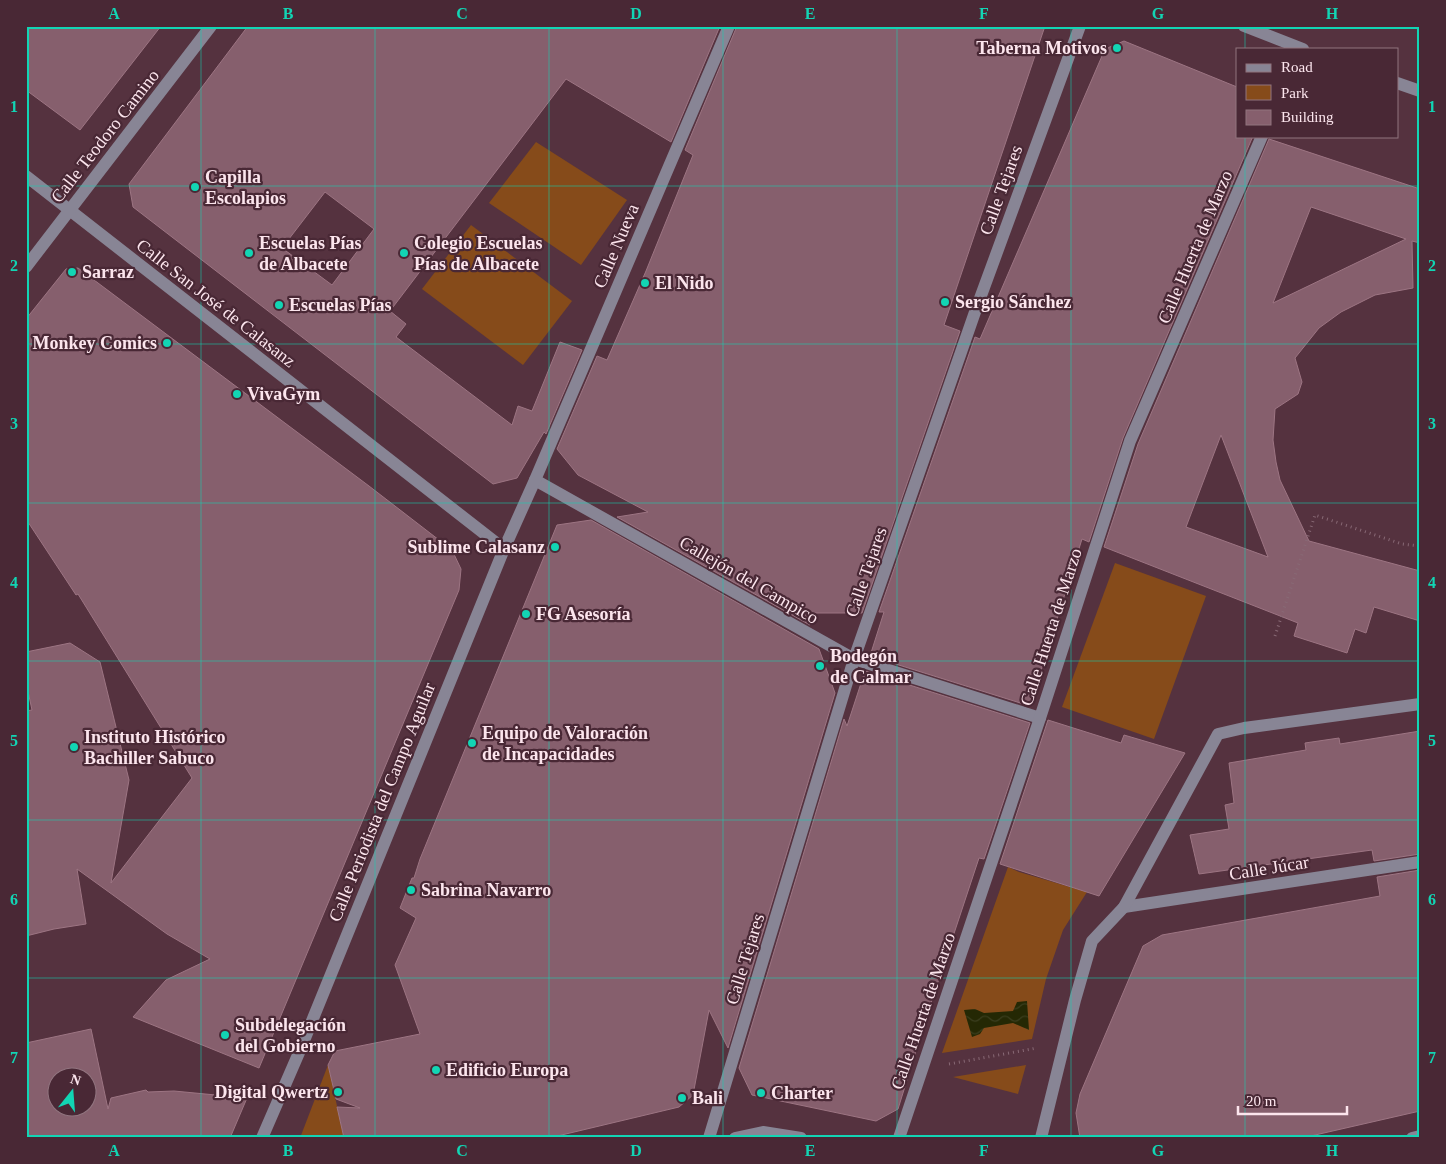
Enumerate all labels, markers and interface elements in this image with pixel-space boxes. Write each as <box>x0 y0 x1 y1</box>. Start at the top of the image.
text: A <box>108 5 120 22</box>
text: B <box>283 5 294 22</box>
text: C <box>456 5 468 22</box>
text: D <box>630 5 642 22</box>
text: E <box>805 5 815 22</box>
text: F <box>979 5 989 22</box>
text: G <box>1152 5 1165 22</box>
text: H <box>1326 5 1339 22</box>
place label: Taberna Motivos <box>976 38 1107 58</box>
marker: Taberna Motivos <box>1111 42 1123 54</box>
legend <box>1236 48 1398 138</box>
text: Road <box>1281 59 1313 75</box>
street label: Calle Teodoro Camino <box>47 65 163 207</box>
text: Park <box>1281 85 1309 101</box>
text: 1 <box>10 98 18 115</box>
text: 1 <box>1428 98 1436 115</box>
text: Building <box>1281 109 1334 125</box>
street label: Calle Tejares <box>976 142 1026 238</box>
place label: Capilla Escolapios <box>205 167 286 208</box>
street label: Calle Huerta de Marzo <box>1154 167 1236 327</box>
marker: Capilla Escolapios <box>189 181 201 193</box>
street label: Calle Nueva <box>589 201 643 291</box>
place label: Escuelas Pías de Albacete <box>259 233 362 274</box>
place label: Colegio Escuelas Pías de Albacete <box>414 233 543 274</box>
street label: Calle San José de Calasanz <box>133 235 299 371</box>
marker: Escuelas Pías de Albacete <box>243 247 255 259</box>
marker: Colegio Escuelas Pías de Albacete <box>398 247 410 259</box>
text: 2 <box>10 257 18 274</box>
text: 2 <box>1428 257 1436 274</box>
place label: Sarraz <box>82 262 134 282</box>
marker: Sarraz <box>66 266 78 278</box>
place label: El Nido <box>655 273 714 293</box>
marker: El Nido <box>639 277 651 289</box>
place label: Sergio Sánchez <box>955 292 1072 312</box>
place label: Escuelas Pías <box>289 295 392 315</box>
marker: Sergio Sánchez <box>939 296 951 308</box>
marker: Escuelas Pías <box>273 299 285 311</box>
place label: Monkey Comics <box>33 333 157 353</box>
marker: Monkey Comics <box>161 337 173 349</box>
place label: VivaGym <box>247 384 320 404</box>
marker: VivaGym <box>231 388 243 400</box>
text: 3 <box>10 415 18 432</box>
text: 3 <box>1428 415 1436 432</box>
street label: Calle Tejares <box>841 524 891 620</box>
street label: Callejón del Campico <box>676 532 822 628</box>
place label: Sublime Calasanz <box>407 537 545 557</box>
marker: Sublime Calasanz <box>549 541 561 553</box>
street label: Calle Huerta de Marzo <box>1016 546 1086 708</box>
text: 4 <box>10 574 18 591</box>
text: 4 <box>1428 574 1436 591</box>
place label: FG Asesoría <box>536 604 631 624</box>
marker: FG Asesoría <box>520 608 532 620</box>
place label: Bodegón de Calmar <box>830 646 911 687</box>
marker: Bodegón de Calmar <box>814 660 826 672</box>
street label: Calle Periodista del Campo Aguilar <box>325 680 439 924</box>
place label: Equipo de Valoración de Incapacidades <box>482 723 648 764</box>
place label: Instituto Histórico Bachiller Sabuco <box>84 727 226 768</box>
text: 5 <box>10 732 18 749</box>
text: 5 <box>1428 732 1436 749</box>
marker: Equipo de Valoración de Incapacidades <box>466 737 478 749</box>
marker: Instituto Histórico Bachiller Sabuco <box>68 741 80 753</box>
street label: Calle Júcar <box>1228 852 1310 884</box>
place label: Sabrina Navarro <box>421 880 551 900</box>
marker: Sabrina Navarro <box>405 884 417 896</box>
text: 6 <box>10 891 18 908</box>
text: 6 <box>1428 891 1436 908</box>
street label: Calle Tejares <box>722 911 768 1007</box>
street label: Calle Huerta de Marzo <box>887 930 959 1092</box>
place label: Subdelegación del Gobierno <box>235 1015 346 1056</box>
marker: Subdelegación del Gobierno <box>219 1029 231 1041</box>
text: 7 <box>10 1049 18 1066</box>
text: 7 <box>1428 1049 1436 1066</box>
place label: Edificio Europa <box>446 1060 568 1080</box>
marker: Edificio Europa <box>430 1064 442 1076</box>
north arrow <box>48 1066 98 1116</box>
text: N <box>69 1071 83 1089</box>
place label: Digital Qwertz <box>215 1082 328 1102</box>
place label: Charter <box>771 1083 833 1103</box>
scale bar <box>1238 1084 1347 1116</box>
marker: Digital Qwertz <box>332 1086 344 1098</box>
marker: Charter <box>755 1087 767 1099</box>
place label: Bali <box>692 1088 723 1108</box>
marker: Bali <box>676 1092 688 1104</box>
text: 20 m <box>1246 1093 1277 1109</box>
text: A <box>108 1142 120 1159</box>
text: B <box>283 1142 294 1159</box>
text: C <box>456 1142 468 1159</box>
text: D <box>630 1142 642 1159</box>
text: E <box>805 1142 815 1159</box>
text: F <box>979 1142 989 1159</box>
text: G <box>1152 1142 1165 1159</box>
text: H <box>1326 1142 1339 1159</box>

